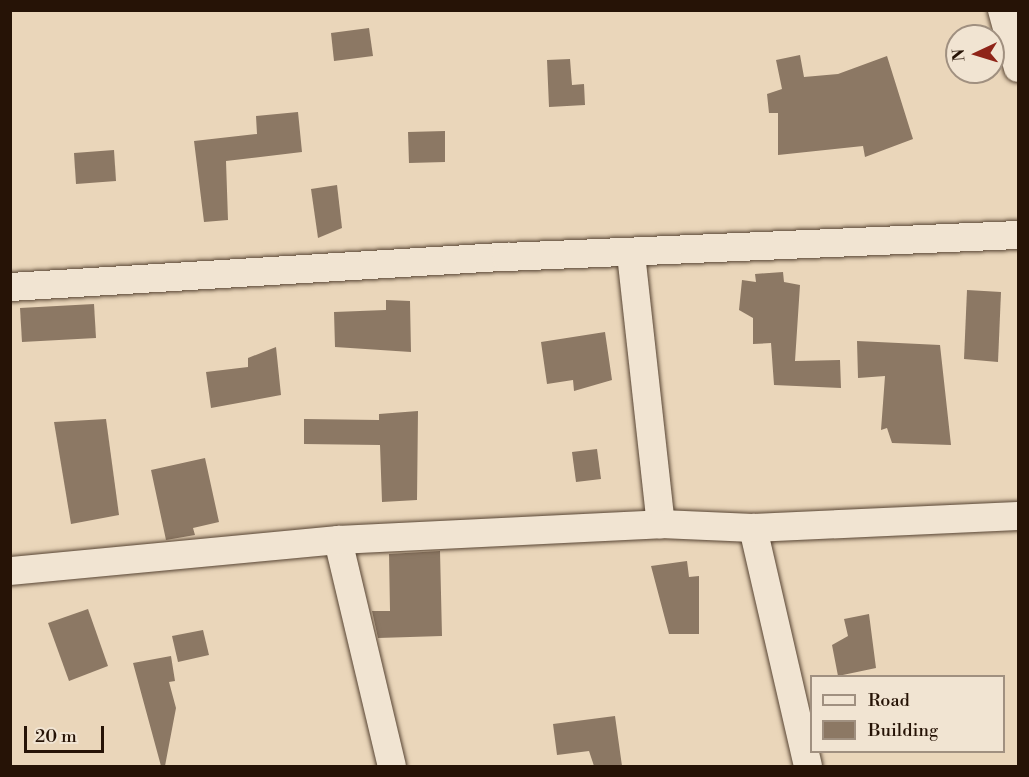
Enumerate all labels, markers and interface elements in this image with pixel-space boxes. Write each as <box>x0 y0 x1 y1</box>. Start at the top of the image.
north arrow <box>945 24 1005 84</box>
text: N <box>949 48 969 62</box>
legend <box>810 675 1005 753</box>
text: Road <box>868 689 910 712</box>
scale bar <box>27 714 106 752</box>
text: Building <box>868 719 938 742</box>
text: 20 m <box>35 725 77 748</box>

